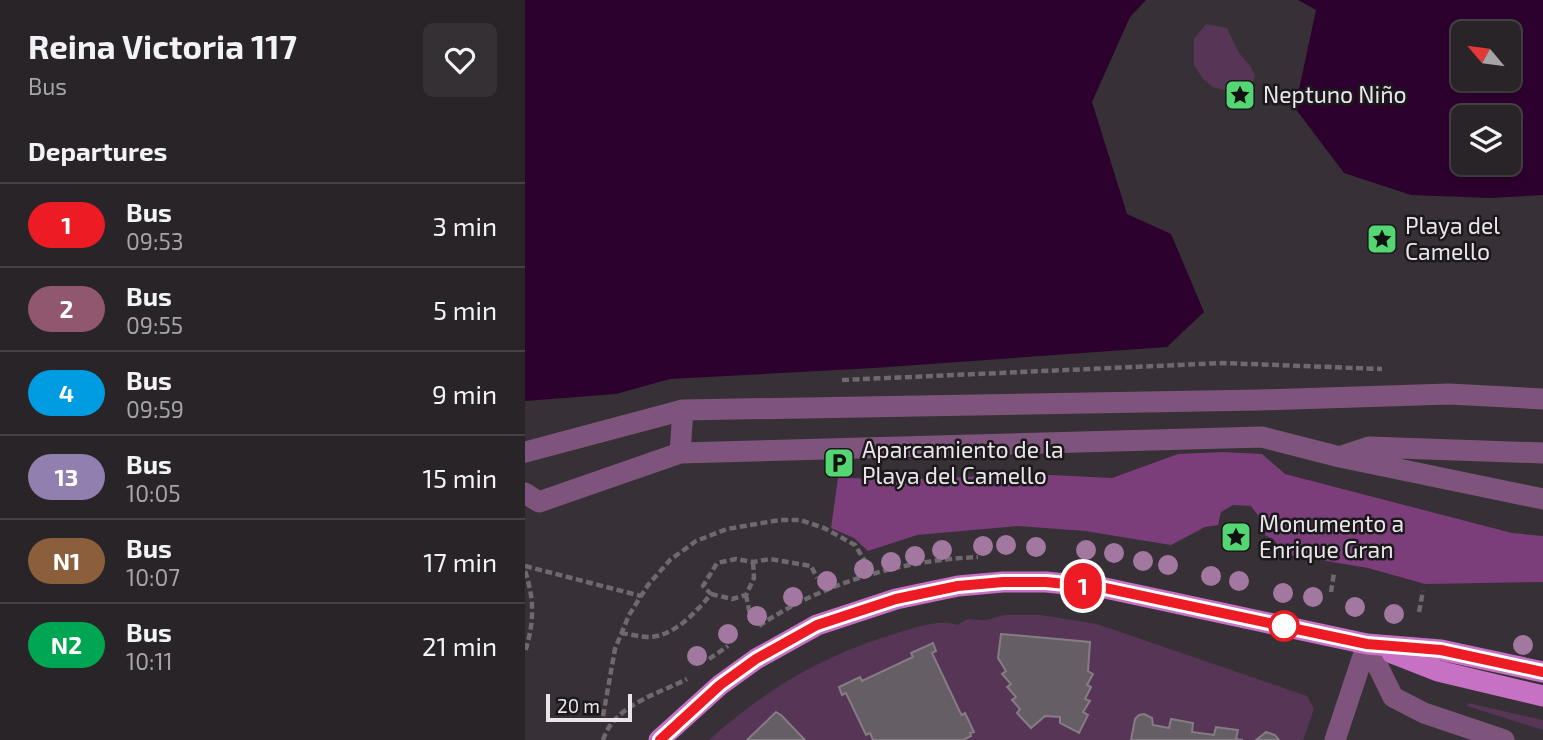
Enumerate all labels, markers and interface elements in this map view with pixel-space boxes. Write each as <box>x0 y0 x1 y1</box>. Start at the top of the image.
north arrow <box>1451 21 1521 91</box>
map controls <box>1451 21 1521 175</box>
button: heart <box>423 23 497 97</box>
text: Reina Victoria 117 <box>28 26 297 66</box>
text: Bus <box>28 72 67 100</box>
place icon: Neptuno Niño <box>1223 78 1257 112</box>
place label: Neptuno Niño <box>1263 80 1407 108</box>
button: layers <box>1451 105 1521 175</box>
text: Departures <box>28 135 167 166</box>
text: Bus <box>126 196 172 227</box>
text: 1 <box>61 210 72 239</box>
text: 3 min <box>432 210 497 241</box>
place label: Playa del Camello <box>1405 211 1500 265</box>
place icon: Playa del Camello <box>1365 222 1399 256</box>
text: 09:53 <box>126 227 184 255</box>
text: Bus <box>126 280 172 311</box>
text: 2 <box>60 294 73 323</box>
text: 5 min <box>433 294 497 325</box>
text: 09:55 <box>126 311 183 339</box>
text: Bus <box>126 364 172 395</box>
text: 4 <box>59 378 74 407</box>
text: 9 min <box>432 378 497 409</box>
text: 09:59 <box>126 395 184 423</box>
place label: Aparcamiento de la Playa del Camello <box>862 435 1064 489</box>
parking icon: Aparcamiento de la Playa del Camello <box>822 446 856 480</box>
text: Bus <box>126 448 172 479</box>
text: 13 <box>55 462 78 491</box>
text: 15 min <box>423 462 497 493</box>
text: 10:05 <box>126 479 181 507</box>
place label: Monumento a Enrique Gran <box>1259 509 1404 563</box>
place icon: Monumento a Enrique Gran <box>1219 520 1253 554</box>
text: Bus <box>126 532 172 563</box>
text: N1 <box>53 546 80 575</box>
text: 17 min <box>423 546 497 577</box>
text: 10:07 <box>126 563 180 591</box>
line badge: 1 <box>1060 563 1106 609</box>
text: 1 <box>1078 571 1088 600</box>
unlabelled marker <box>1269 611 1299 641</box>
text: Bus <box>126 616 172 647</box>
text: N2 <box>51 630 82 659</box>
text: 21 min <box>422 630 497 661</box>
text: 10:11 <box>126 647 173 675</box>
scale bar <box>546 691 632 723</box>
text: 20 m <box>557 694 600 717</box>

